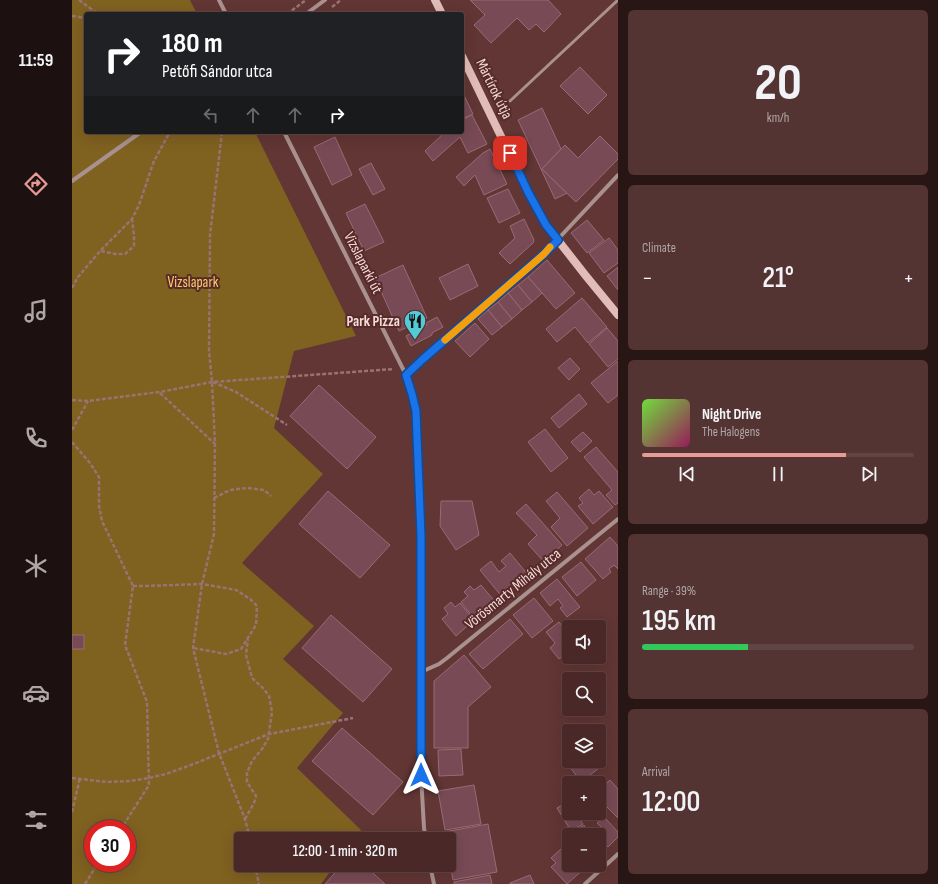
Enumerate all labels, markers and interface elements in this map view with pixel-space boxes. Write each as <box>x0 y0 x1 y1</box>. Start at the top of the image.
text: 180 m <box>162 27 222 60</box>
icon: right <box>96 28 148 80</box>
text: 11:59 <box>19 50 53 71</box>
text: 20 <box>754 52 802 115</box>
street label: Mártírok útja <box>471 56 517 122</box>
text: Petőfi Sándor utca <box>162 61 272 82</box>
icon: left <box>200 104 222 126</box>
icon: ahead <box>242 104 264 126</box>
icon: ahead <box>284 104 306 126</box>
icon: right <box>326 104 348 126</box>
text: km/h <box>767 110 789 126</box>
pin <box>493 136 527 170</box>
icon: arrive <box>499 142 521 164</box>
icon: directions <box>22 170 50 198</box>
street label: Vizslaparki út <box>339 229 387 297</box>
text: Climate <box>642 240 676 256</box>
text: 21° <box>762 260 794 296</box>
text: − <box>642 265 653 292</box>
text: + <box>903 265 914 292</box>
park label: Vizslapark <box>168 273 219 292</box>
icon: music <box>22 297 50 325</box>
restaurant icon: Park Pizza <box>402 308 428 341</box>
place label: Park Pizza <box>346 312 400 331</box>
text: Night Drive <box>702 405 761 424</box>
icon: phone <box>22 424 50 452</box>
text: The Halogens <box>702 424 760 440</box>
icon: previous <box>676 463 698 485</box>
icon: pause <box>767 463 789 485</box>
icon: next <box>858 463 880 485</box>
street label: Vörösmarty Mihály utca <box>461 544 565 634</box>
icon: climate <box>22 552 50 580</box>
text: Range · 39% <box>642 583 696 599</box>
text: 195 km <box>642 603 716 639</box>
map controls <box>562 620 606 872</box>
button: sound <box>562 620 606 664</box>
button: search <box>562 672 606 716</box>
icon: car <box>22 679 50 707</box>
button: layers <box>562 724 606 768</box>
position arrow <box>400 754 442 796</box>
text: Arrival <box>642 764 670 780</box>
button: + <box>562 776 606 820</box>
text: 12:00 <box>642 784 700 820</box>
icon: filters <box>22 806 50 834</box>
speed limit sign: 30 <box>84 820 136 872</box>
button: − <box>562 828 606 872</box>
text: 12:00 · 1 min · 320 m <box>293 842 397 861</box>

